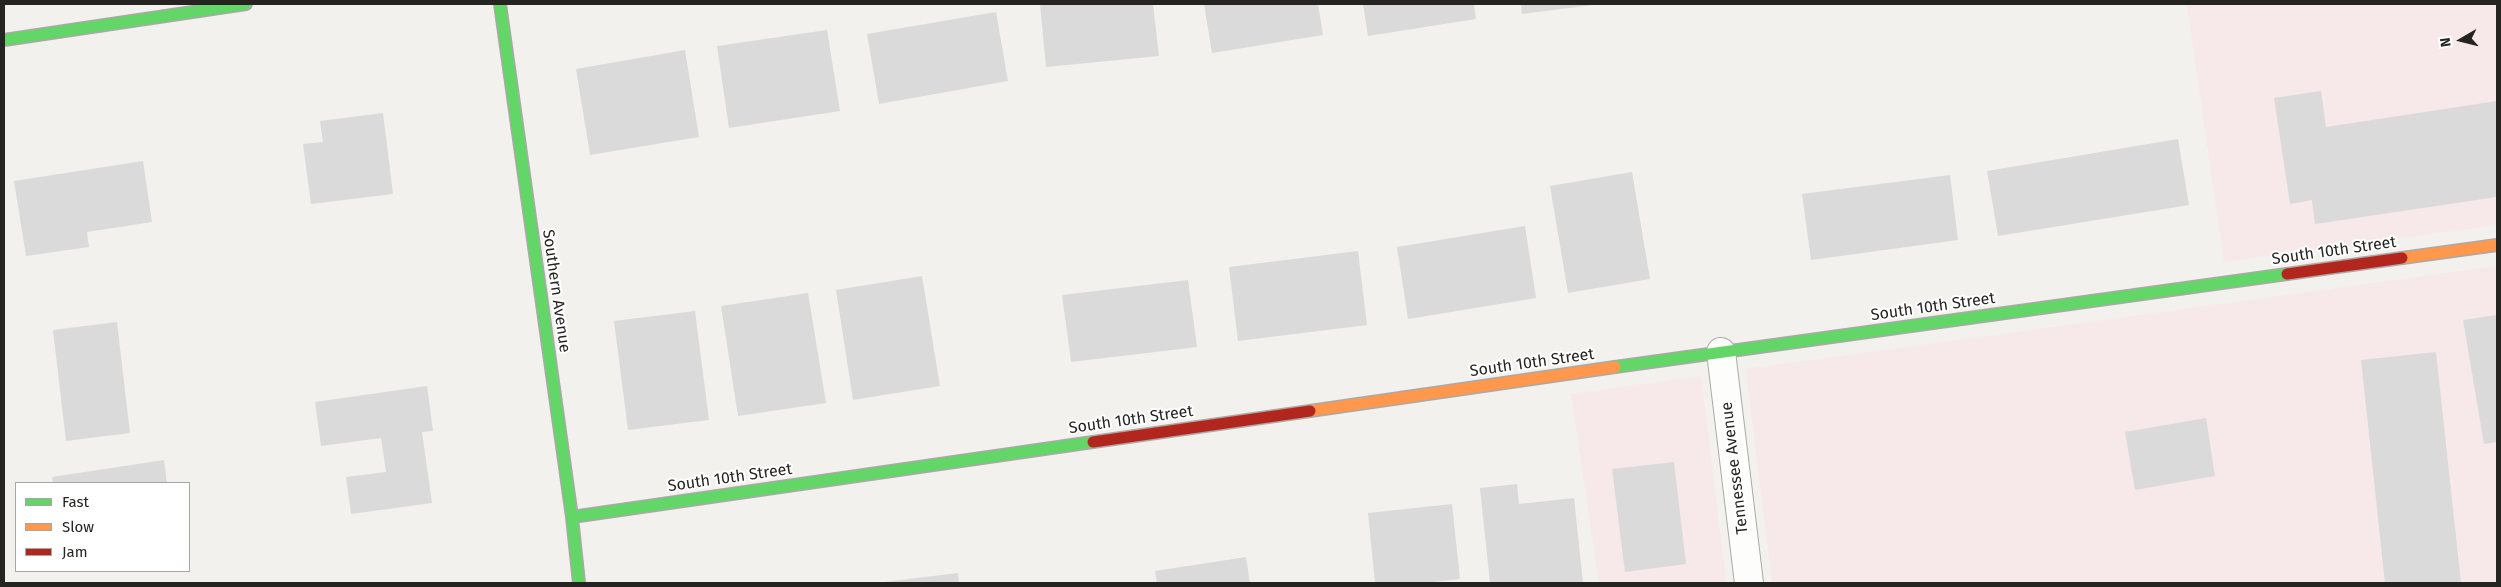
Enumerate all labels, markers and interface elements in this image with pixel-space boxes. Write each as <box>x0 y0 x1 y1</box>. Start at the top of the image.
north arrow <box>2436 15 2486 65</box>
text: N <box>2437 36 2455 48</box>
street label: Southern Avenue <box>538 228 574 354</box>
street label: South 10th Street <box>2271 233 2397 269</box>
street label: South 10th Street <box>1870 289 1996 325</box>
street label: South 10th Street <box>1469 345 1595 381</box>
street label: Tennessee Avenue <box>1717 401 1753 535</box>
street label: South 10th Street <box>1068 402 1194 438</box>
street label: South 10th Street <box>667 460 793 496</box>
legend <box>15 482 190 572</box>
text: Fast <box>62 493 89 511</box>
text: Slow <box>62 518 94 536</box>
text: Jam <box>62 543 88 561</box>

